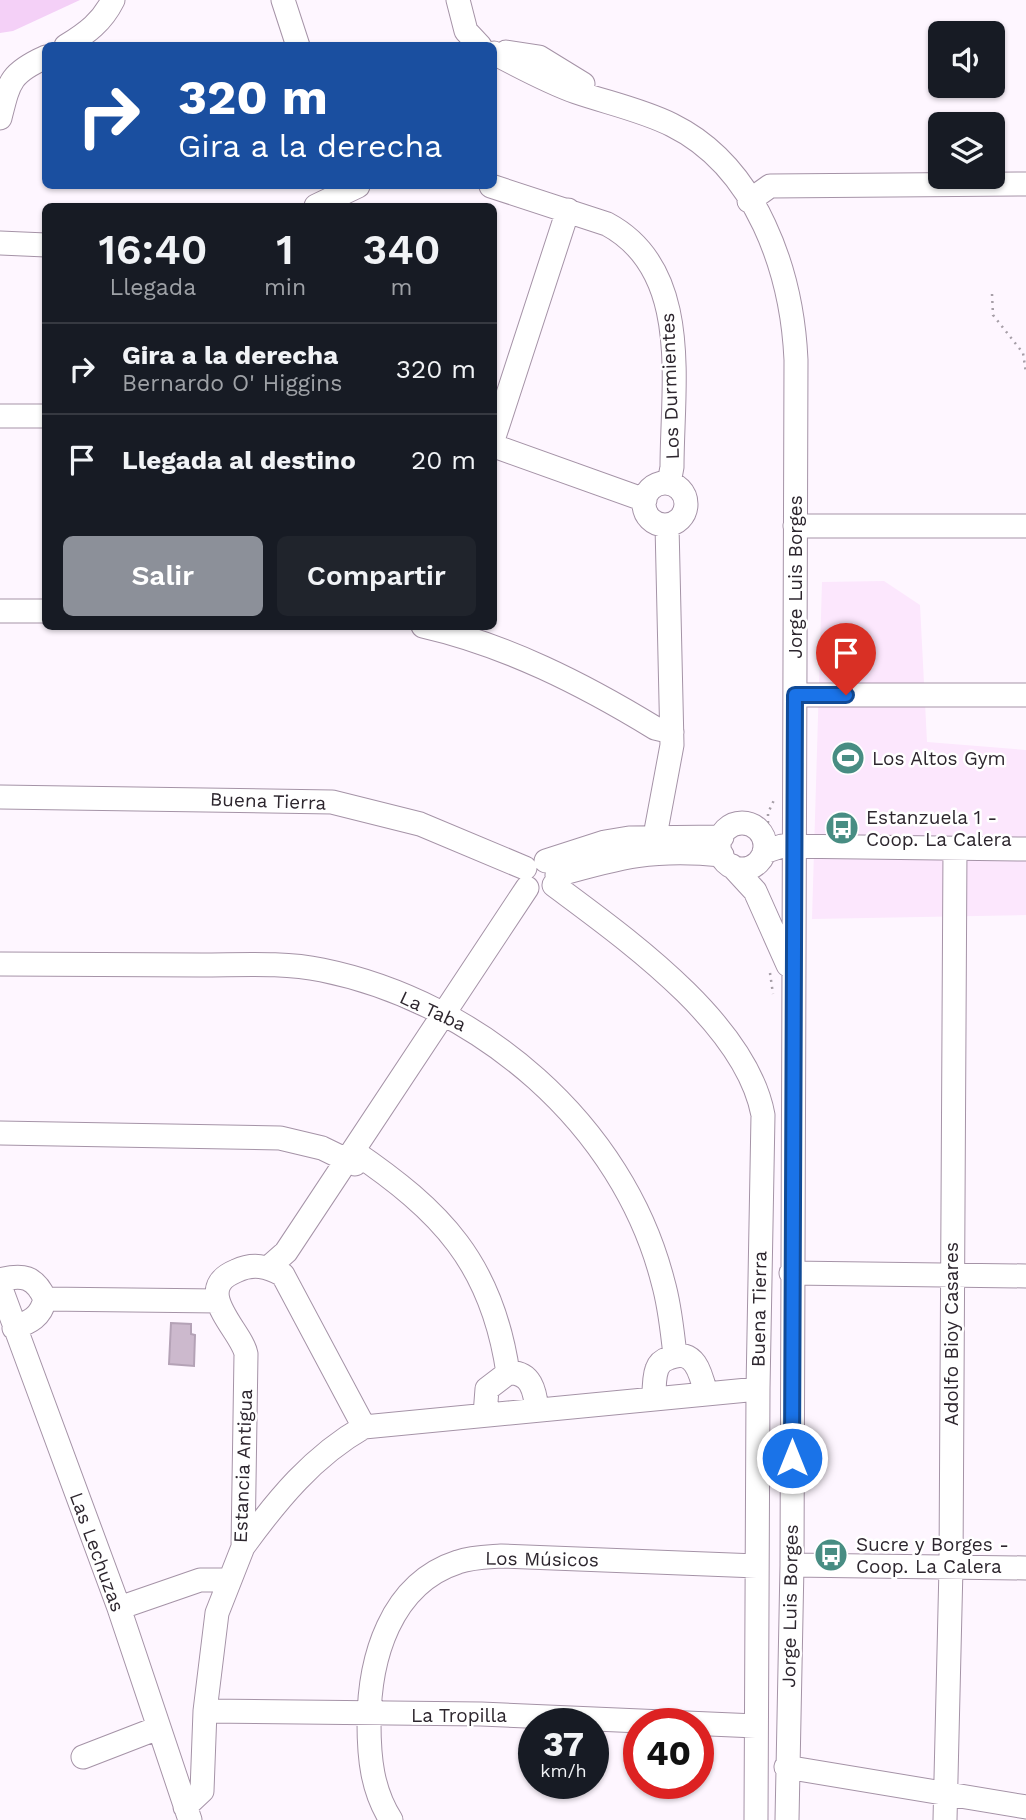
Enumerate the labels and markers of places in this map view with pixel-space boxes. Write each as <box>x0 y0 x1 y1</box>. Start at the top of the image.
pin <box>816 623 876 695</box>
sports icon: Los Altos Gym <box>829 739 867 777</box>
place label: Los Altos Gym <box>872 747 1006 770</box>
place label: Estanzuela 1 - Coop. La Calera <box>866 806 1012 851</box>
bus stop icon: Estanzuela 1 - Coop. La Calera <box>823 809 861 847</box>
place label: Sucre y Borges - Coop. La Calera <box>856 1533 1009 1578</box>
bus stop icon: Sucre y Borges - Coop. La Calera <box>812 1536 850 1574</box>

